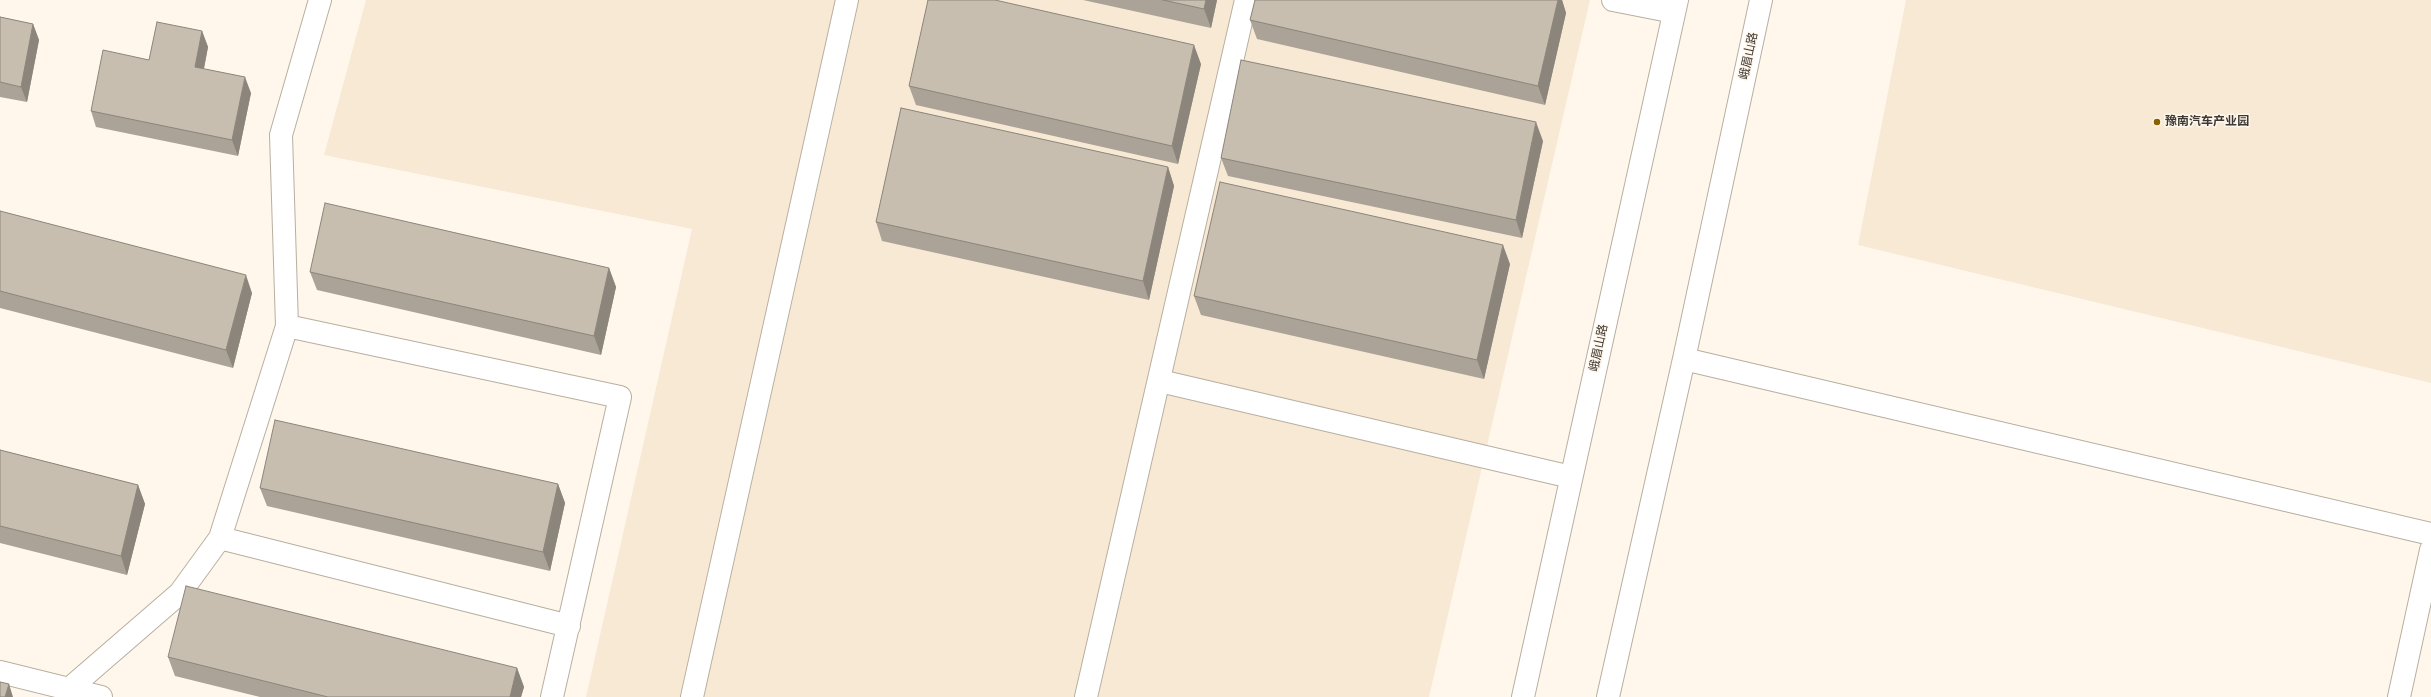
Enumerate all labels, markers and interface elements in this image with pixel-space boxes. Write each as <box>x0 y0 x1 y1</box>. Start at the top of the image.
street label: 峨眉山路 <box>1737 31 1761 81</box>
place label: 豫南汽车产业园 <box>2165 115 2249 129</box>
marker: 豫南汽车产业园 <box>2152 117 2162 127</box>
street label: 峨眉山路 <box>1587 323 1611 373</box>

